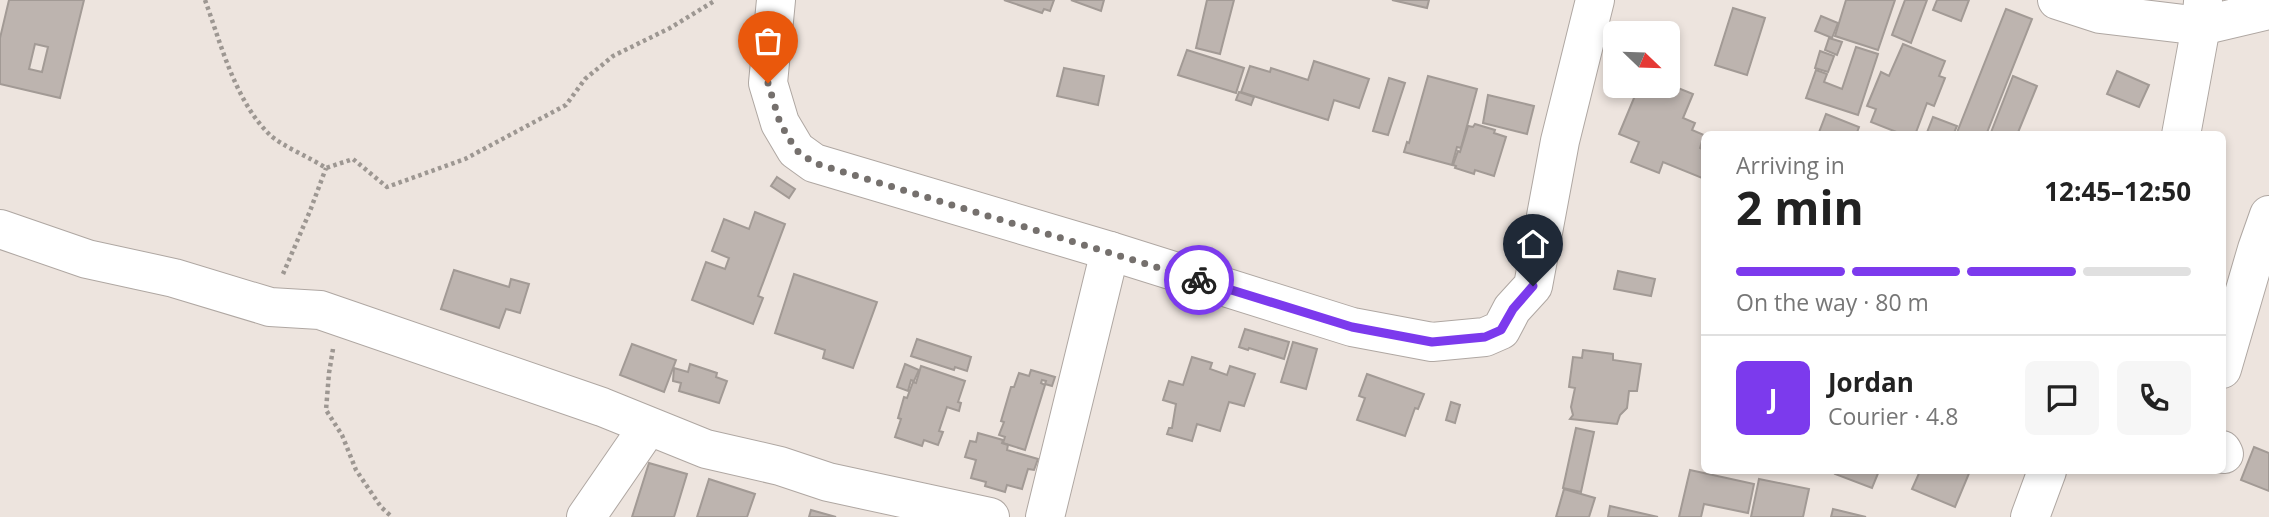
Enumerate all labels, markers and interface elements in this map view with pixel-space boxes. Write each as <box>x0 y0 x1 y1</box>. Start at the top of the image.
pin <box>738 11 798 83</box>
north arrow <box>1603 21 1680 98</box>
map controls <box>1603 21 1680 98</box>
icon: bag <box>749 22 787 60</box>
text: Arriving in <box>1736 149 1845 181</box>
text: 12:45–12:50 <box>2044 173 2191 209</box>
text: 2 min <box>1736 176 1864 238</box>
pin <box>1503 214 1563 286</box>
icon: home <box>1514 225 1552 263</box>
courier <box>1164 245 1234 315</box>
icon: bike <box>1180 261 1218 299</box>
text: On the way · 80 m <box>1736 286 1929 318</box>
button: chat <box>2025 361 2099 435</box>
button: phone <box>2117 361 2191 435</box>
text: Jordan <box>1828 364 1914 400</box>
text: J <box>1769 380 1777 416</box>
text: Courier · 4.8 <box>1828 400 1958 432</box>

